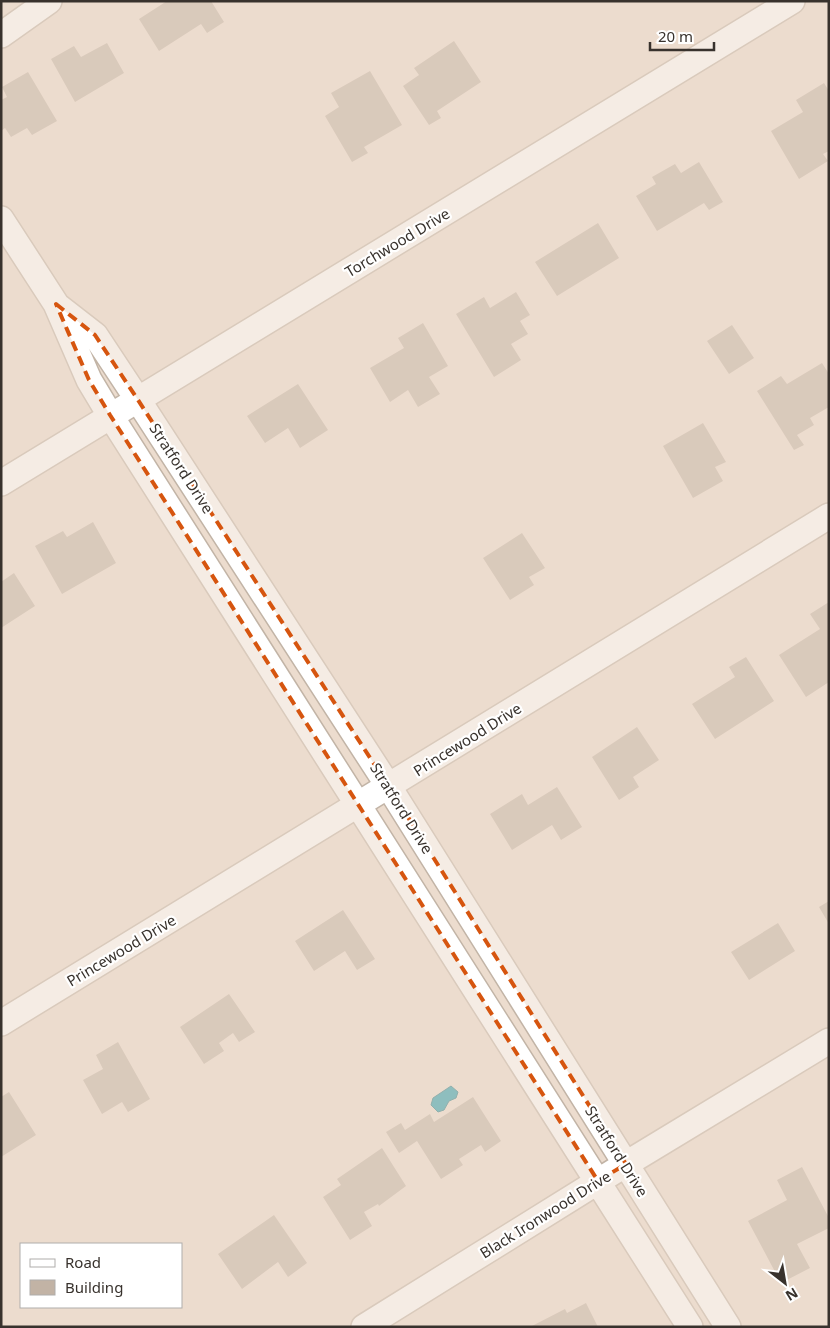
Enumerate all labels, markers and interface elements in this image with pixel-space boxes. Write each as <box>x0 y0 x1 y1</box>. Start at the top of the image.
scale bar <box>650 20 714 52</box>
text: 20 m <box>658 26 693 46</box>
street label: Torchwood Drive <box>341 203 453 281</box>
street label: Stratford Drive <box>145 419 219 517</box>
street label: Princewood Drive <box>409 698 525 780</box>
street label: Stratford Drive <box>366 759 438 857</box>
street label: Princewood Drive <box>63 910 179 990</box>
street label: Stratford Drive <box>581 1102 653 1200</box>
street label: Black Ironwood Drive <box>476 1166 614 1262</box>
legend <box>20 1243 182 1308</box>
text: Road <box>65 1252 101 1272</box>
north arrow <box>760 1258 810 1308</box>
text: Building <box>65 1277 123 1297</box>
text: N <box>782 1283 802 1306</box>

